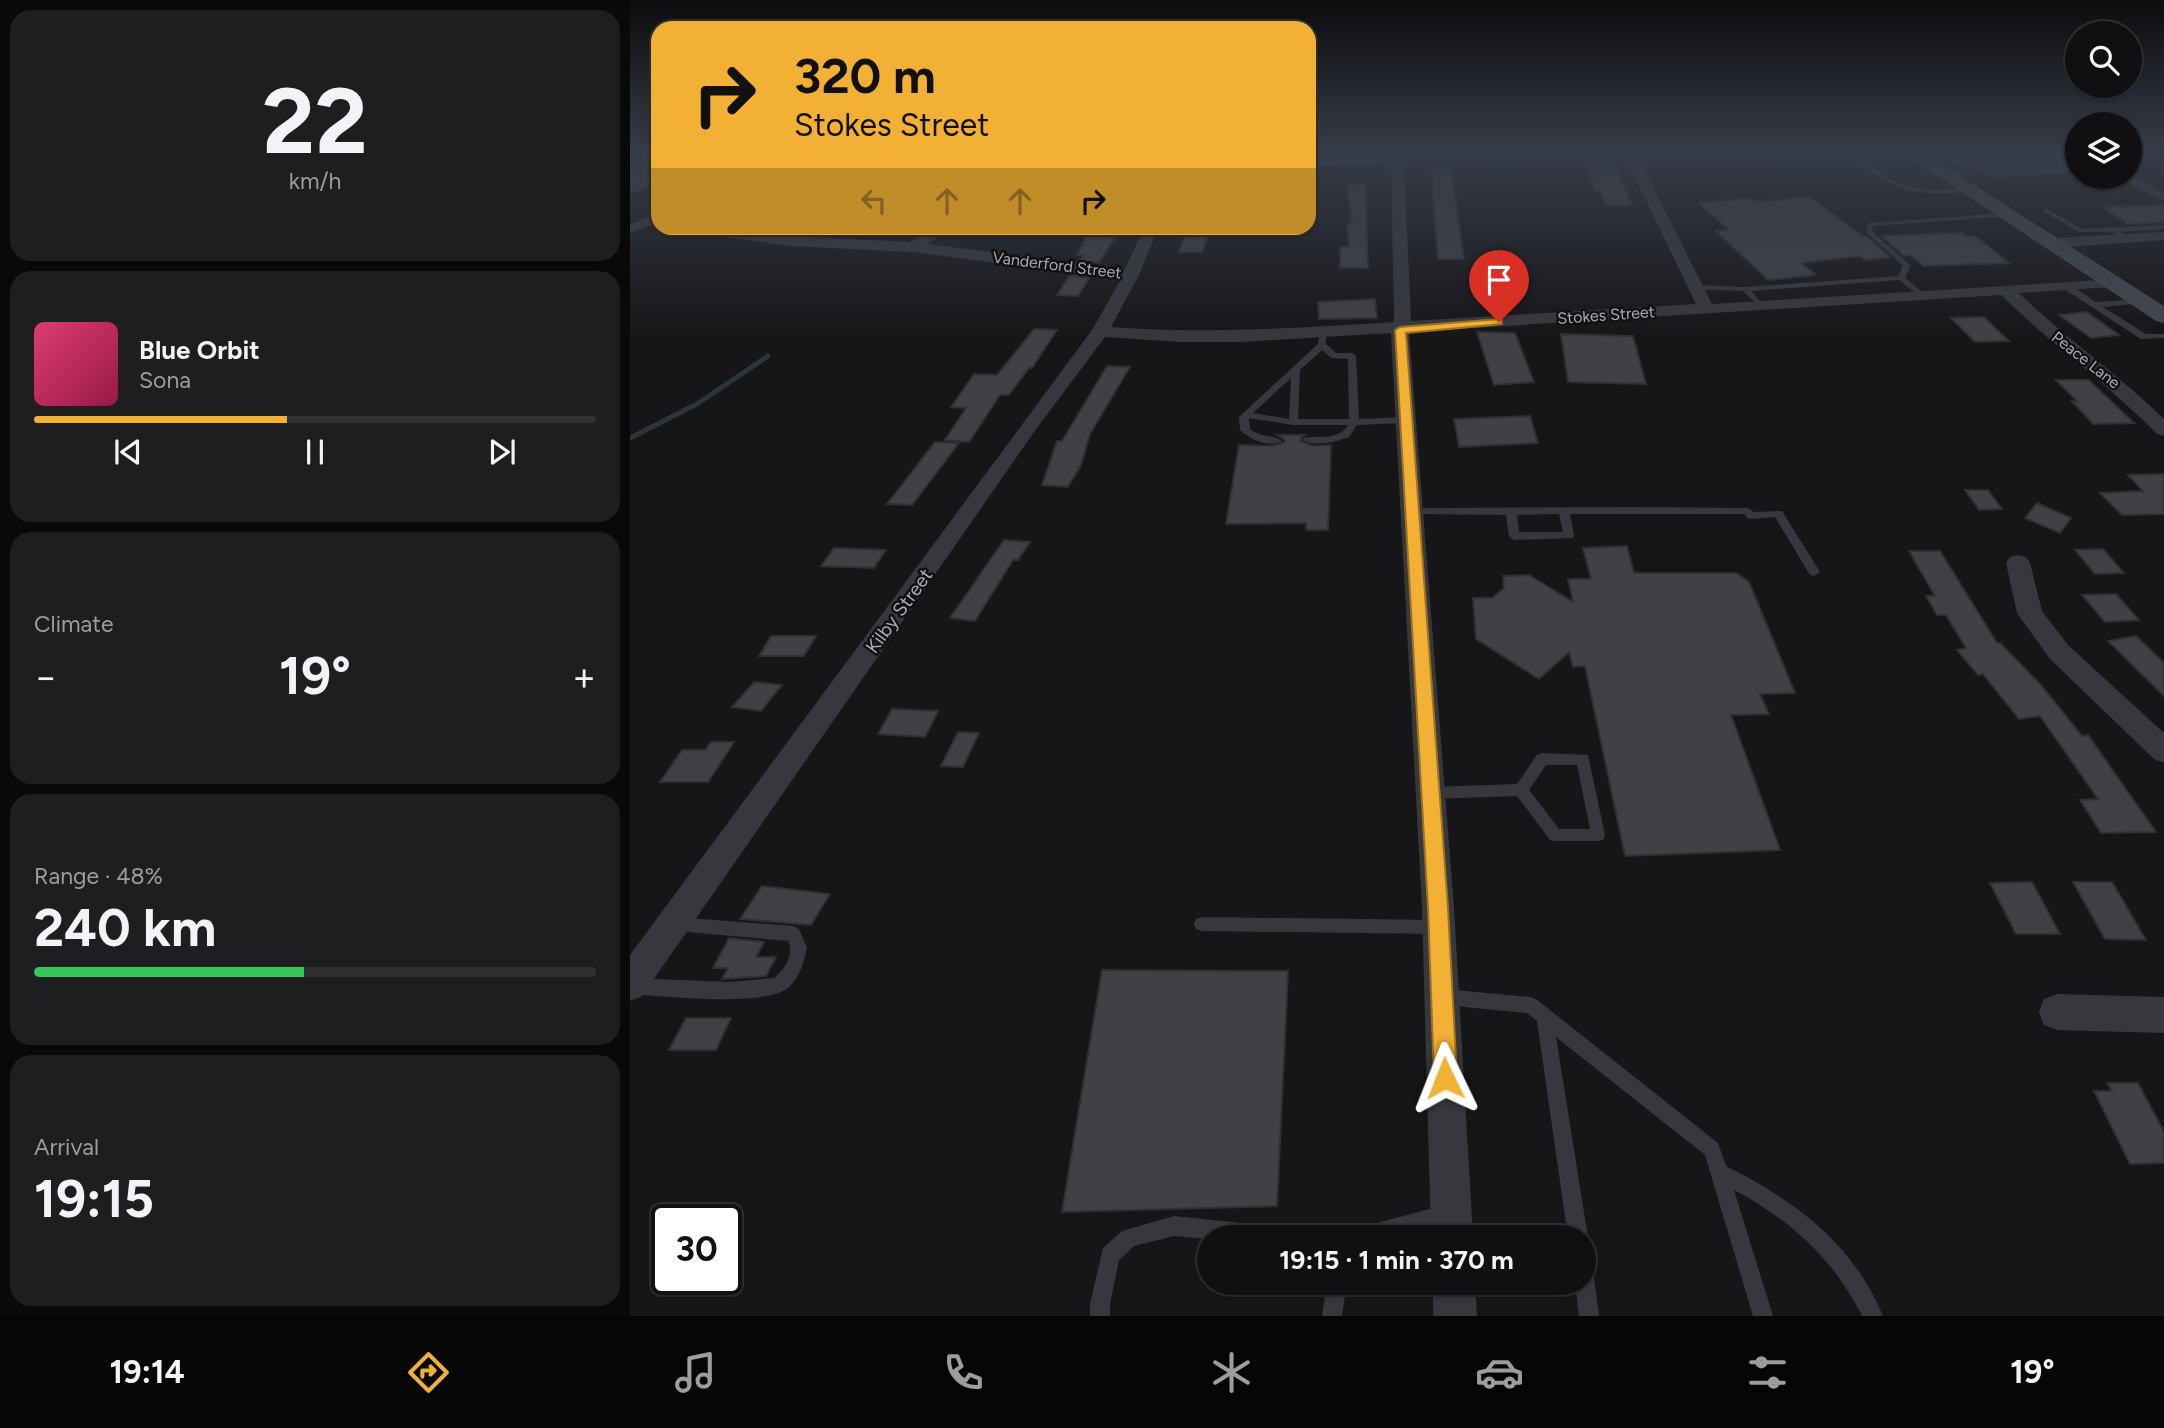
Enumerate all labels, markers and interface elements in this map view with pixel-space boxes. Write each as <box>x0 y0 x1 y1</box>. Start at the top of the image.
map controls <box>2065 21 2142 189</box>
button: search <box>2065 21 2142 98</box>
text: 320 m <box>794 46 936 105</box>
icon: right <box>679 49 770 140</box>
text: 22 <box>262 67 368 176</box>
text: Stokes Street <box>794 106 989 144</box>
button: layers <box>2065 112 2142 189</box>
text: km/h <box>289 167 341 195</box>
icon: left <box>855 182 893 220</box>
icon: ahead <box>928 182 966 220</box>
icon: ahead <box>1001 182 1039 220</box>
icon: right <box>1074 182 1112 220</box>
street label: Vanderford Street <box>991 248 1123 282</box>
pin <box>1469 250 1529 322</box>
icon: arrive <box>1480 261 1518 299</box>
street label: Stokes Street <box>1557 302 1655 328</box>
street label: Peace Lane <box>2048 327 2124 393</box>
text: Blue Orbit <box>139 334 260 366</box>
text: Sona <box>139 366 191 394</box>
icon: previous <box>109 433 147 471</box>
icon: pause <box>296 433 334 471</box>
icon: next <box>483 433 521 471</box>
street label: Kilby Street <box>861 564 937 658</box>
text: Climate <box>34 610 113 638</box>
text: 19° <box>279 645 351 707</box>
text: − <box>34 654 58 700</box>
text: + <box>572 654 596 700</box>
text: Range · 48% <box>34 862 163 890</box>
text: 240 km <box>34 897 216 959</box>
position arrow <box>1408 1041 1482 1115</box>
text: Arrival <box>34 1133 99 1161</box>
text: 19:15 <box>34 1168 154 1230</box>
speed limit sign: 30 <box>651 1204 742 1295</box>
text: 19:15 · 1 min · 370 m <box>1279 1244 1514 1276</box>
icon: directions <box>404 1348 453 1397</box>
icon: music <box>671 1348 720 1397</box>
icon: phone <box>939 1348 988 1397</box>
icon: climate <box>1207 1348 1256 1397</box>
icon: car <box>1475 1348 1524 1397</box>
icon: filters <box>1743 1348 1792 1397</box>
text: 19:14 <box>109 1353 185 1391</box>
text: 19° <box>2010 1353 2055 1391</box>

